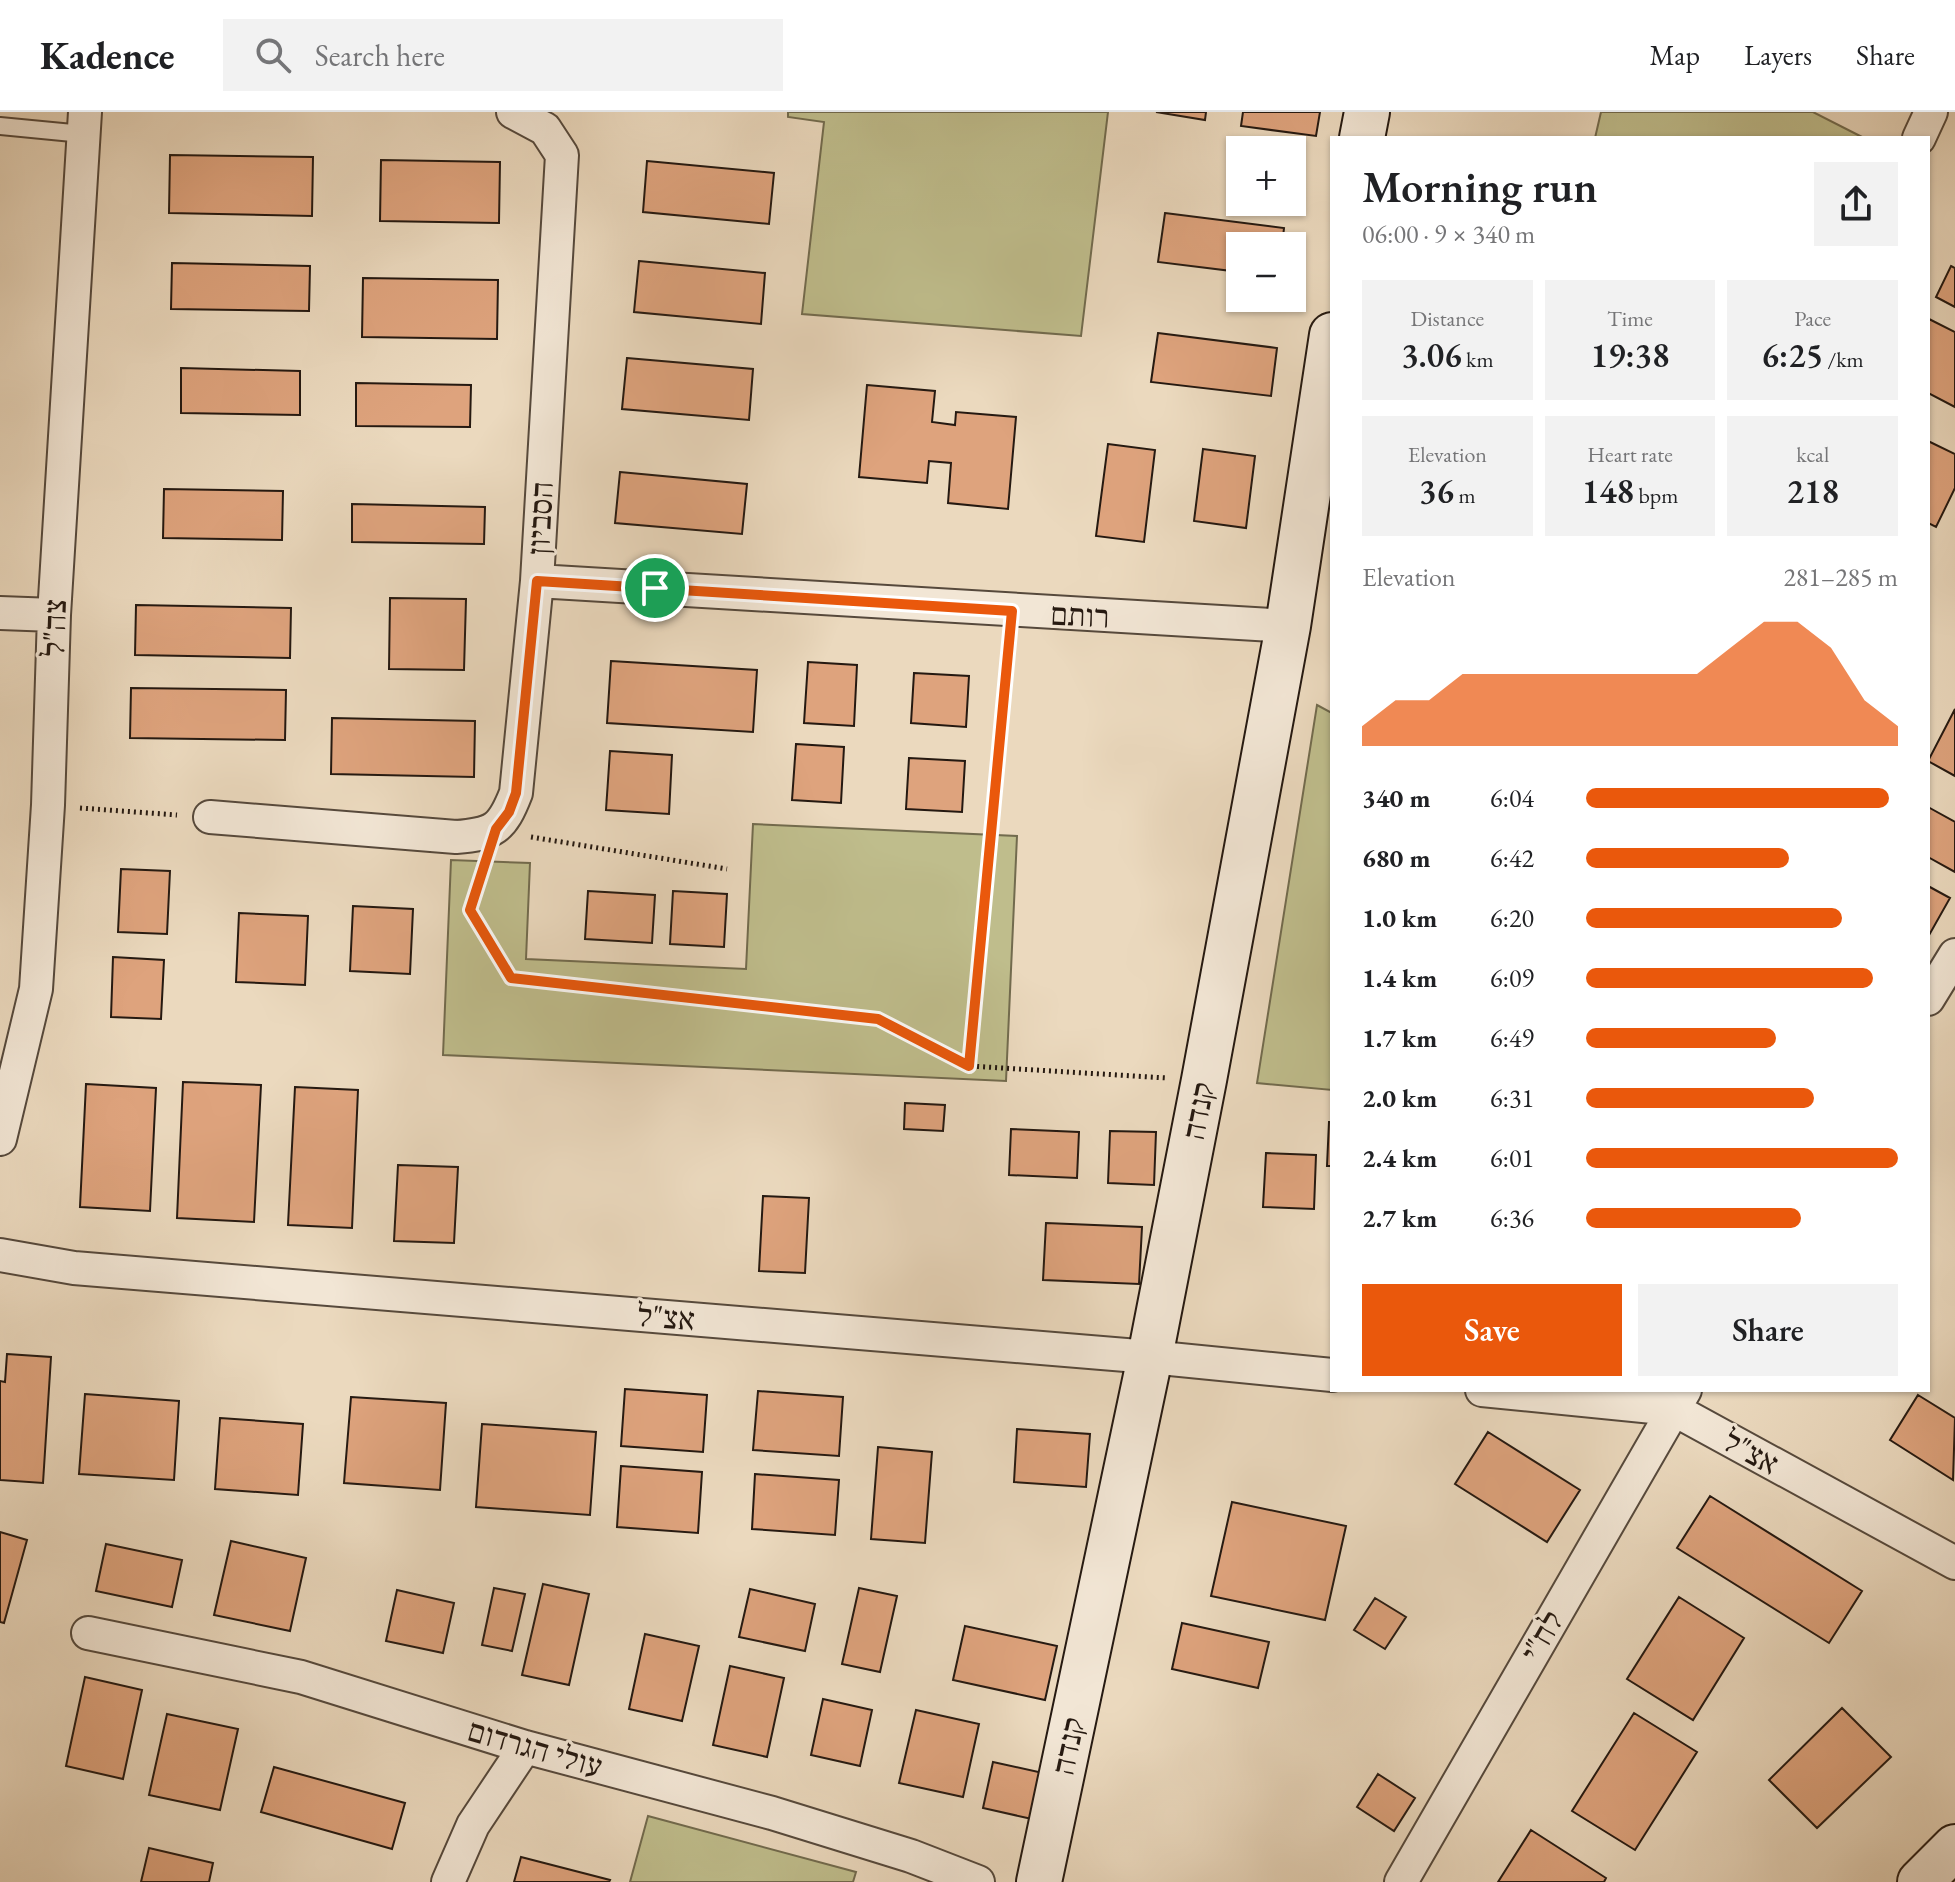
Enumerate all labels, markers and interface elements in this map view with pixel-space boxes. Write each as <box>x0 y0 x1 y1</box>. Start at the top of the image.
search box <box>223 19 783 91</box>
text: Kadence <box>40 31 175 80</box>
icon: search <box>251 33 295 77</box>
text: Search here <box>315 36 445 75</box>
text: Map <box>1650 37 1700 73</box>
text: Layers <box>1744 37 1812 73</box>
text: Share <box>1856 37 1915 73</box>
map controls <box>1226 136 1306 312</box>
button: + <box>1226 136 1306 216</box>
text: Morning run <box>1362 158 1598 215</box>
button: share <box>1814 162 1898 246</box>
text: 06:00 · 9 × 340 m <box>1362 217 1535 251</box>
button: − <box>1226 232 1306 312</box>
text: Distance <box>1411 304 1484 333</box>
text: Time <box>1607 304 1653 333</box>
text: Pace <box>1794 304 1831 333</box>
text: 3.06 <box>1401 333 1462 377</box>
text: 19:38 <box>1591 333 1669 377</box>
text: 6:25 <box>1762 333 1823 377</box>
text: km <box>1462 345 1494 374</box>
text: /km <box>1823 345 1864 374</box>
text: Elevation <box>1408 440 1487 469</box>
text: Heart rate <box>1587 440 1673 469</box>
text: kcal <box>1796 440 1829 469</box>
text: 36 <box>1419 469 1454 513</box>
text: 148 <box>1582 469 1634 513</box>
text: 218 <box>1787 469 1839 513</box>
street label: הסביון <box>517 480 563 556</box>
text: m <box>1454 481 1476 510</box>
text: bpm <box>1634 481 1678 510</box>
pin <box>621 554 689 622</box>
text: Elevation <box>1362 560 1456 594</box>
text: 281–285 m <box>1783 560 1898 594</box>
icon: arrive <box>633 566 677 610</box>
street label: רותם <box>1049 592 1111 638</box>
street label: צה"ל <box>32 598 76 658</box>
text: 340 m <box>1362 781 1430 815</box>
text: 6:04 <box>1490 781 1534 815</box>
text: 680 m <box>1362 841 1430 875</box>
text: 6:42 <box>1490 841 1534 875</box>
text: 1.0 km <box>1362 901 1437 935</box>
text: 6:20 <box>1490 901 1534 935</box>
text: 1.4 km <box>1362 961 1437 995</box>
text: 6:09 <box>1490 961 1534 995</box>
text: 1.7 km <box>1362 1021 1437 1055</box>
text: 6:49 <box>1490 1021 1534 1055</box>
street label: קנדה <box>1172 1078 1224 1144</box>
text: 2.0 km <box>1362 1081 1437 1115</box>
text: 6:31 <box>1490 1081 1534 1115</box>
text: 2.4 km <box>1362 1141 1437 1175</box>
text: 6:01 <box>1490 1141 1534 1175</box>
text: 2.7 km <box>1362 1201 1437 1235</box>
text: 6:36 <box>1490 1201 1534 1235</box>
button: Save <box>1362 1284 1622 1376</box>
button: Share <box>1638 1284 1898 1376</box>
street label: אצ"ל <box>635 1294 697 1340</box>
street label: אצ"ל <box>1715 1419 1787 1485</box>
street label: לח"י <box>1511 1603 1573 1669</box>
street label: עולי הגרדום <box>463 1709 607 1787</box>
street label: קנדה <box>1041 1713 1095 1779</box>

